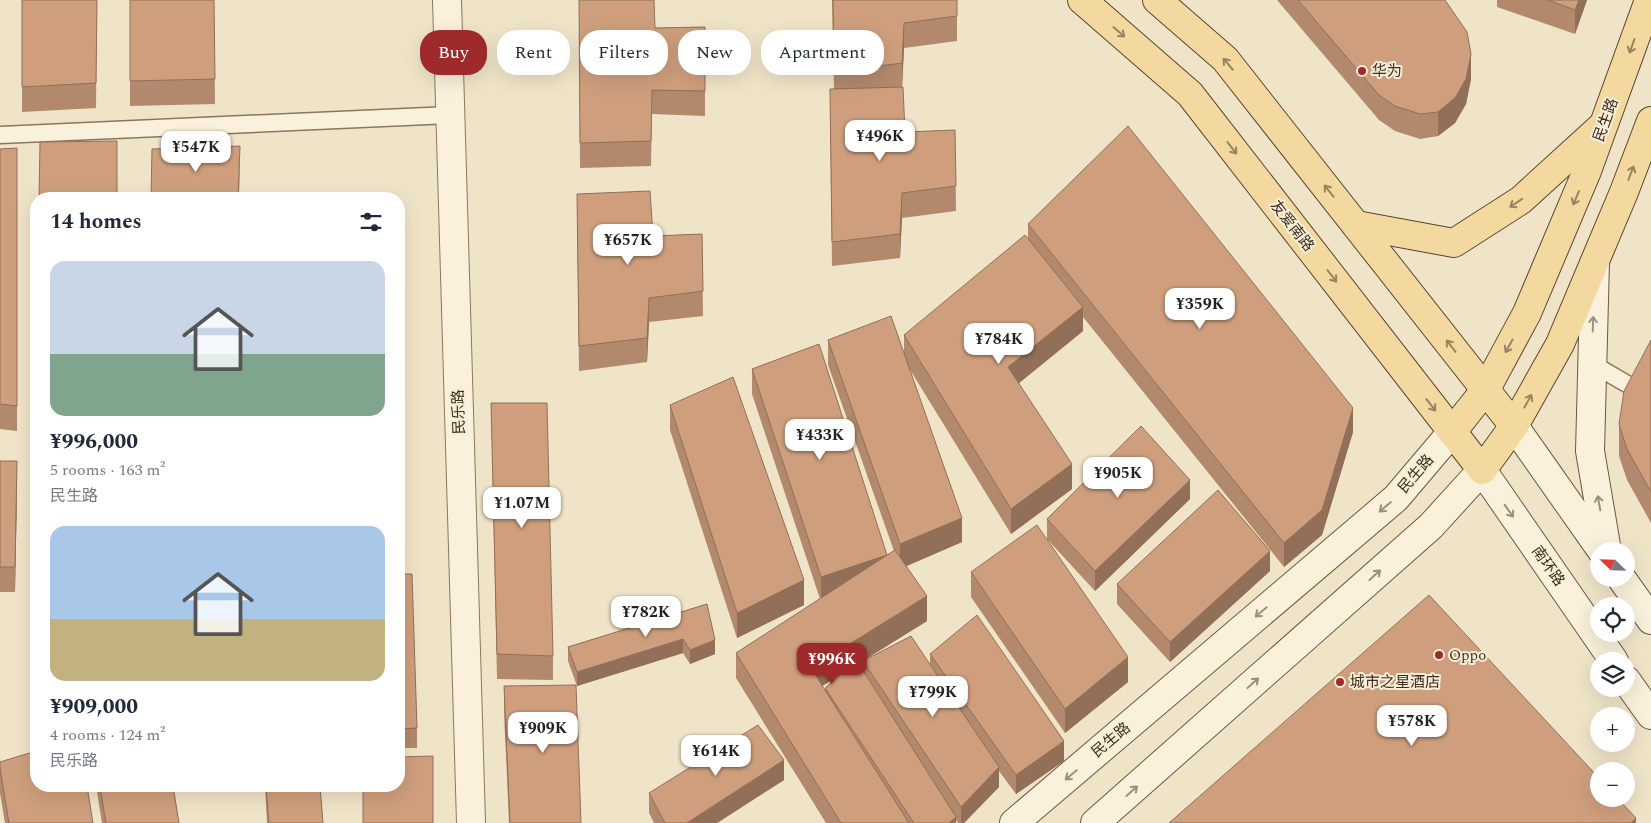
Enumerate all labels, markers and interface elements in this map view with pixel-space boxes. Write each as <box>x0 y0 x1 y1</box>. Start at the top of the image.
one-way arrow <box>1112 26 1125 37</box>
chip: Buy <box>420 30 487 75</box>
chip: Rent <box>497 30 570 75</box>
chip: Filters <box>580 30 668 75</box>
chip: New <box>678 30 751 75</box>
chip: Apartment <box>761 30 884 75</box>
one-way arrow <box>1627 38 1636 53</box>
one-way arrow <box>1223 58 1234 71</box>
place label: 华为 <box>1372 60 1402 83</box>
marker: 华为 <box>1356 65 1368 77</box>
street label: 民生路 <box>1587 95 1625 145</box>
pin: ¥496K <box>845 120 915 162</box>
text: ¥496K <box>856 124 904 148</box>
pin: ¥547K <box>161 130 231 173</box>
text: ¥547K <box>172 135 220 159</box>
one-way arrow <box>1227 141 1237 155</box>
one-way arrow <box>1627 166 1636 182</box>
one-way arrow <box>1324 184 1334 198</box>
one-way arrow <box>1570 190 1580 205</box>
street label: 友爱南路 <box>1264 195 1320 257</box>
one-way arrow <box>1509 198 1523 208</box>
text: 14 homes <box>50 206 142 238</box>
icon: filters <box>357 208 385 236</box>
pin: ¥657K <box>593 224 663 266</box>
text: ¥657K <box>604 228 652 252</box>
one-way arrow <box>1326 269 1337 282</box>
pin: ¥359K <box>1165 288 1235 330</box>
text: ¥359K <box>1176 292 1224 316</box>
icon: home <box>173 294 263 384</box>
one-way arrow <box>1588 316 1597 332</box>
pin: ¥784K <box>964 322 1034 365</box>
text: ¥784K <box>975 327 1023 351</box>
one-way arrow <box>1504 339 1514 354</box>
one-way arrow <box>1446 340 1457 353</box>
street label: 民乐路 <box>447 389 471 435</box>
one-way arrow <box>1524 394 1533 409</box>
one-way arrow <box>1426 398 1437 411</box>
pin: ¥433K <box>785 418 855 461</box>
text: ¥433K <box>796 423 844 447</box>
text: ¥996,000 <box>50 426 138 458</box>
street label: 民生路 <box>1393 449 1439 499</box>
pin: ¥905K <box>1083 456 1153 499</box>
text: 5 rooms · 163 m² <box>50 458 165 482</box>
text: ¥905K <box>1094 461 1142 485</box>
text: 民生路 <box>50 484 98 508</box>
pin: ¥1.07M <box>481 486 563 529</box>
text: ¥1.07M <box>494 491 550 515</box>
one-way arrow <box>1594 496 1604 512</box>
one-way arrow <box>1378 501 1391 513</box>
one-way arrow <box>1504 503 1514 517</box>
street label: 南环路 <box>1526 541 1570 591</box>
north arrow <box>1590 542 1635 588</box>
map controls <box>1590 542 1635 807</box>
icon: home <box>173 559 263 649</box>
one-way arrow <box>1368 570 1381 581</box>
pin: ¥782K <box>611 596 681 638</box>
button: locate <box>1590 597 1635 642</box>
text: ¥782K <box>622 600 670 624</box>
one-way arrow <box>1255 607 1268 618</box>
pin: ¥996K <box>797 642 867 685</box>
place label: Oppo <box>1449 644 1486 667</box>
text: ¥996K <box>808 647 856 671</box>
marker: Oppo <box>1433 649 1445 661</box>
button: layers <box>1590 652 1635 697</box>
place label: 城市之星酒店 <box>1350 671 1440 694</box>
pin: ¥799K <box>898 676 968 718</box>
marker: 城市之星酒店 <box>1334 676 1346 688</box>
one-way arrow <box>1247 677 1260 689</box>
text: ¥799K <box>909 680 957 704</box>
text: ¥909,000 <box>50 691 138 723</box>
pin: ¥578K <box>1377 704 1447 747</box>
button: + <box>1590 707 1635 752</box>
text: ¥578K <box>1388 709 1436 733</box>
pin: ¥909K <box>508 712 578 754</box>
text: ¥909K <box>519 716 567 740</box>
street label: 民生路 <box>1086 717 1136 763</box>
text: 4 rooms · 124 m² <box>50 723 165 747</box>
pin: ¥614K <box>681 734 751 777</box>
text: ¥614K <box>692 739 740 763</box>
text: 民乐路 <box>50 749 98 773</box>
button: − <box>1590 762 1635 807</box>
one-way arrow <box>1065 769 1078 780</box>
one-way arrow <box>1125 785 1138 796</box>

